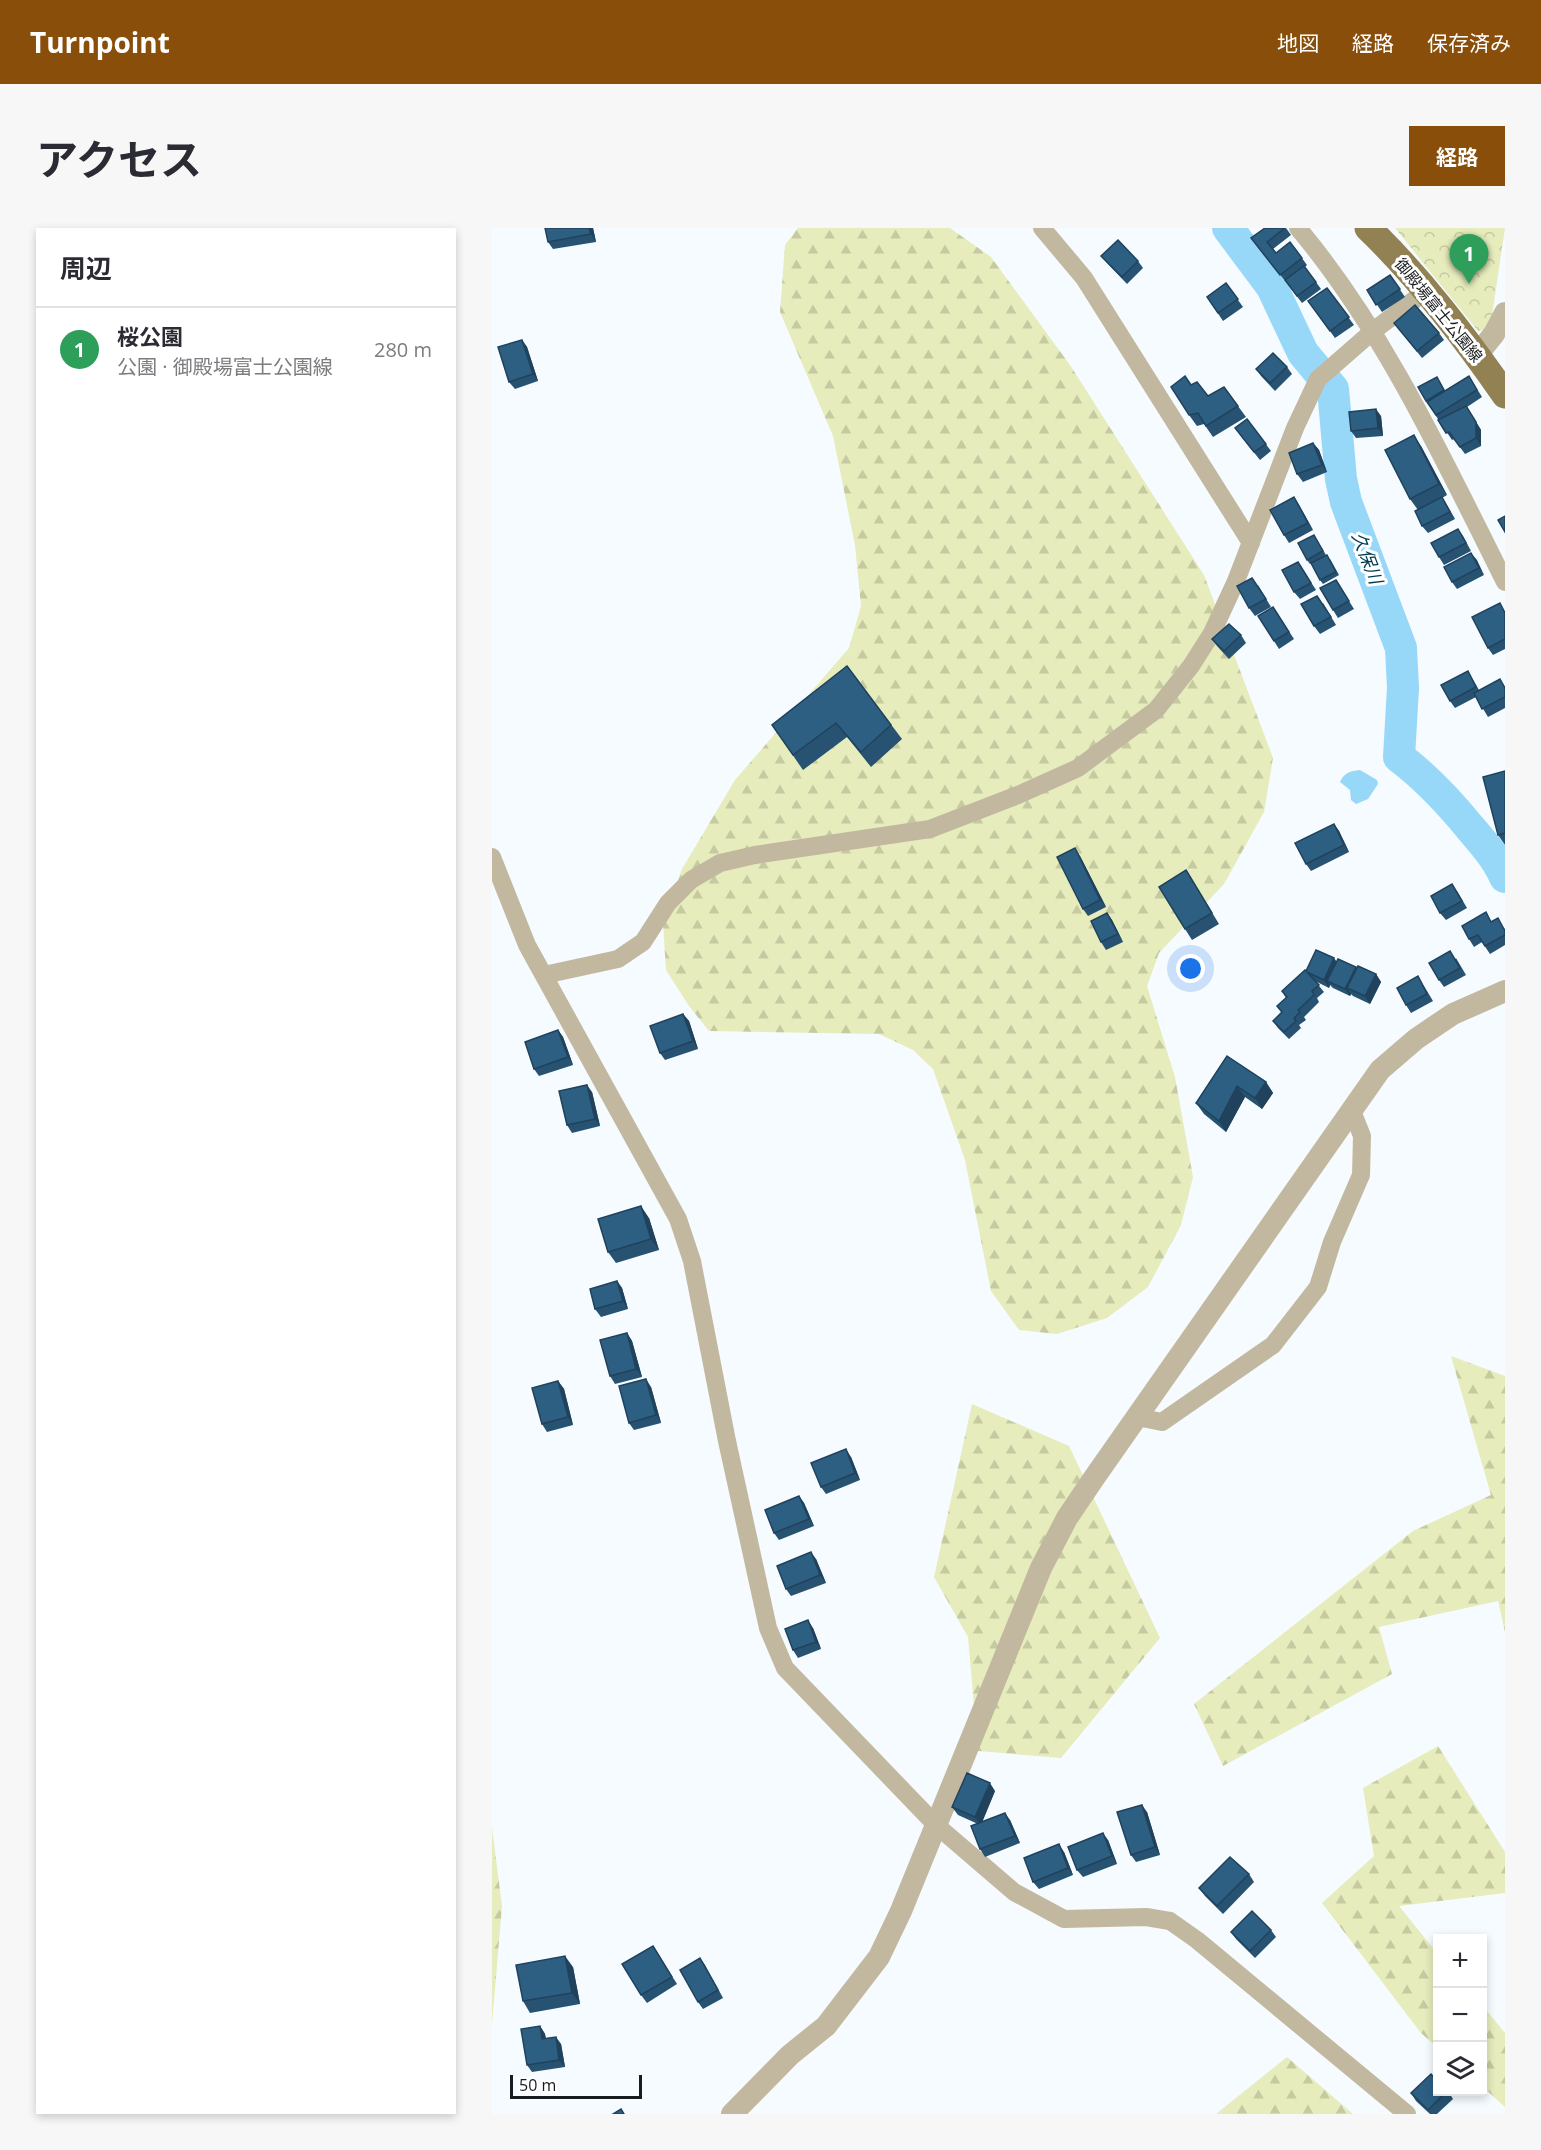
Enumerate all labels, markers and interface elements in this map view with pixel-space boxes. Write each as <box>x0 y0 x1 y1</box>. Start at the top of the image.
text: Turnpoint <box>30 23 170 61</box>
text: 地図 <box>1277 29 1319 57</box>
text: 経路 <box>1352 29 1394 57</box>
text: 保存済み <box>1427 29 1511 57</box>
button: 経路 <box>1409 126 1505 186</box>
text: アクセス <box>36 130 202 187</box>
pin: 1 <box>1450 235 1488 284</box>
text: 周辺 <box>60 250 112 286</box>
street label: 御殿場富士公園線 <box>1390 253 1488 367</box>
text: 桜公園 <box>117 321 183 351</box>
text: 1 <box>74 336 85 363</box>
text: 280 m <box>374 336 432 363</box>
text: 公園 · 御殿場富士公園線 <box>117 353 333 380</box>
water label: 久保川 <box>1347 528 1390 589</box>
your location <box>1176 954 1205 983</box>
map controls <box>1433 1934 1487 2096</box>
button: + <box>1433 1934 1487 1988</box>
button: − <box>1433 1988 1487 2042</box>
button: layers <box>1433 2042 1487 2096</box>
scale bar <box>510 2072 642 2100</box>
text: 50 m <box>519 2074 556 2096</box>

